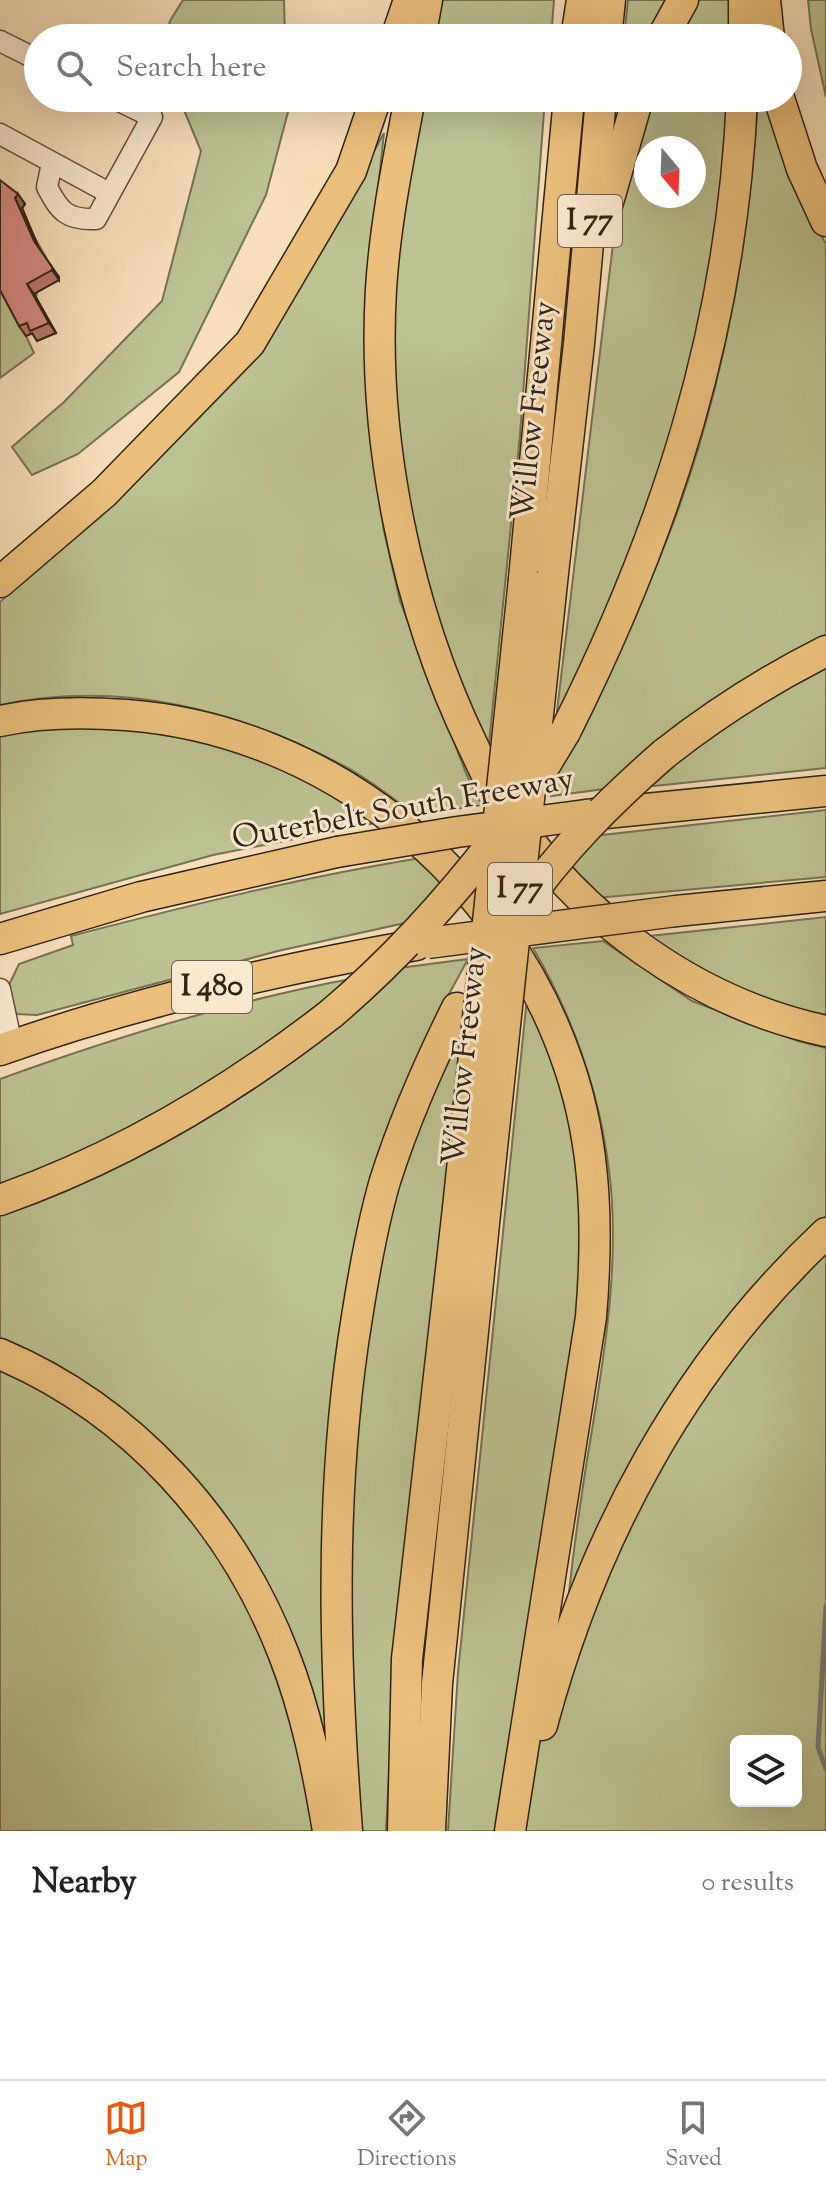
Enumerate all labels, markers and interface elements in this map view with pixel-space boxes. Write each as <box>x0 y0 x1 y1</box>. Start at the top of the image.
search box <box>24 24 802 112</box>
icon: search <box>52 46 96 90</box>
text: Search here <box>116 47 266 90</box>
north arrow <box>634 136 706 208</box>
road number: I 77 <box>558 195 622 247</box>
street label: Willow Freeway <box>501 299 569 523</box>
street label: Outerbelt South Freeway <box>229 757 578 863</box>
road number: I 77 <box>488 863 552 915</box>
street label: Willow Freeway <box>432 944 500 1168</box>
road number: I 480 <box>172 961 252 1013</box>
map controls <box>730 1735 802 1807</box>
button: layers <box>730 1735 802 1807</box>
text: Nearby <box>32 1859 137 1908</box>
text: 0 results <box>702 1865 794 1902</box>
tab: Map <box>104 2096 148 2176</box>
tab: Directions <box>357 2096 456 2176</box>
tab: Saved <box>665 2096 722 2176</box>

